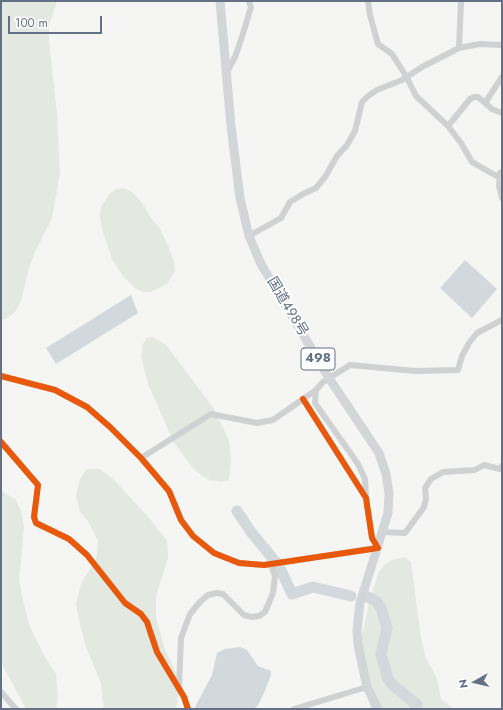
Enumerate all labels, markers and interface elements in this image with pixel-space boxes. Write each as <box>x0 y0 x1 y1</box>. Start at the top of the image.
scale bar <box>10 8 104 34</box>
text: 100 m <box>15 14 48 32</box>
street label: 国道498号 <box>263 274 311 340</box>
road number: 498 <box>301 348 335 370</box>
north arrow <box>455 662 495 702</box>
text: N <box>455 678 472 689</box>

